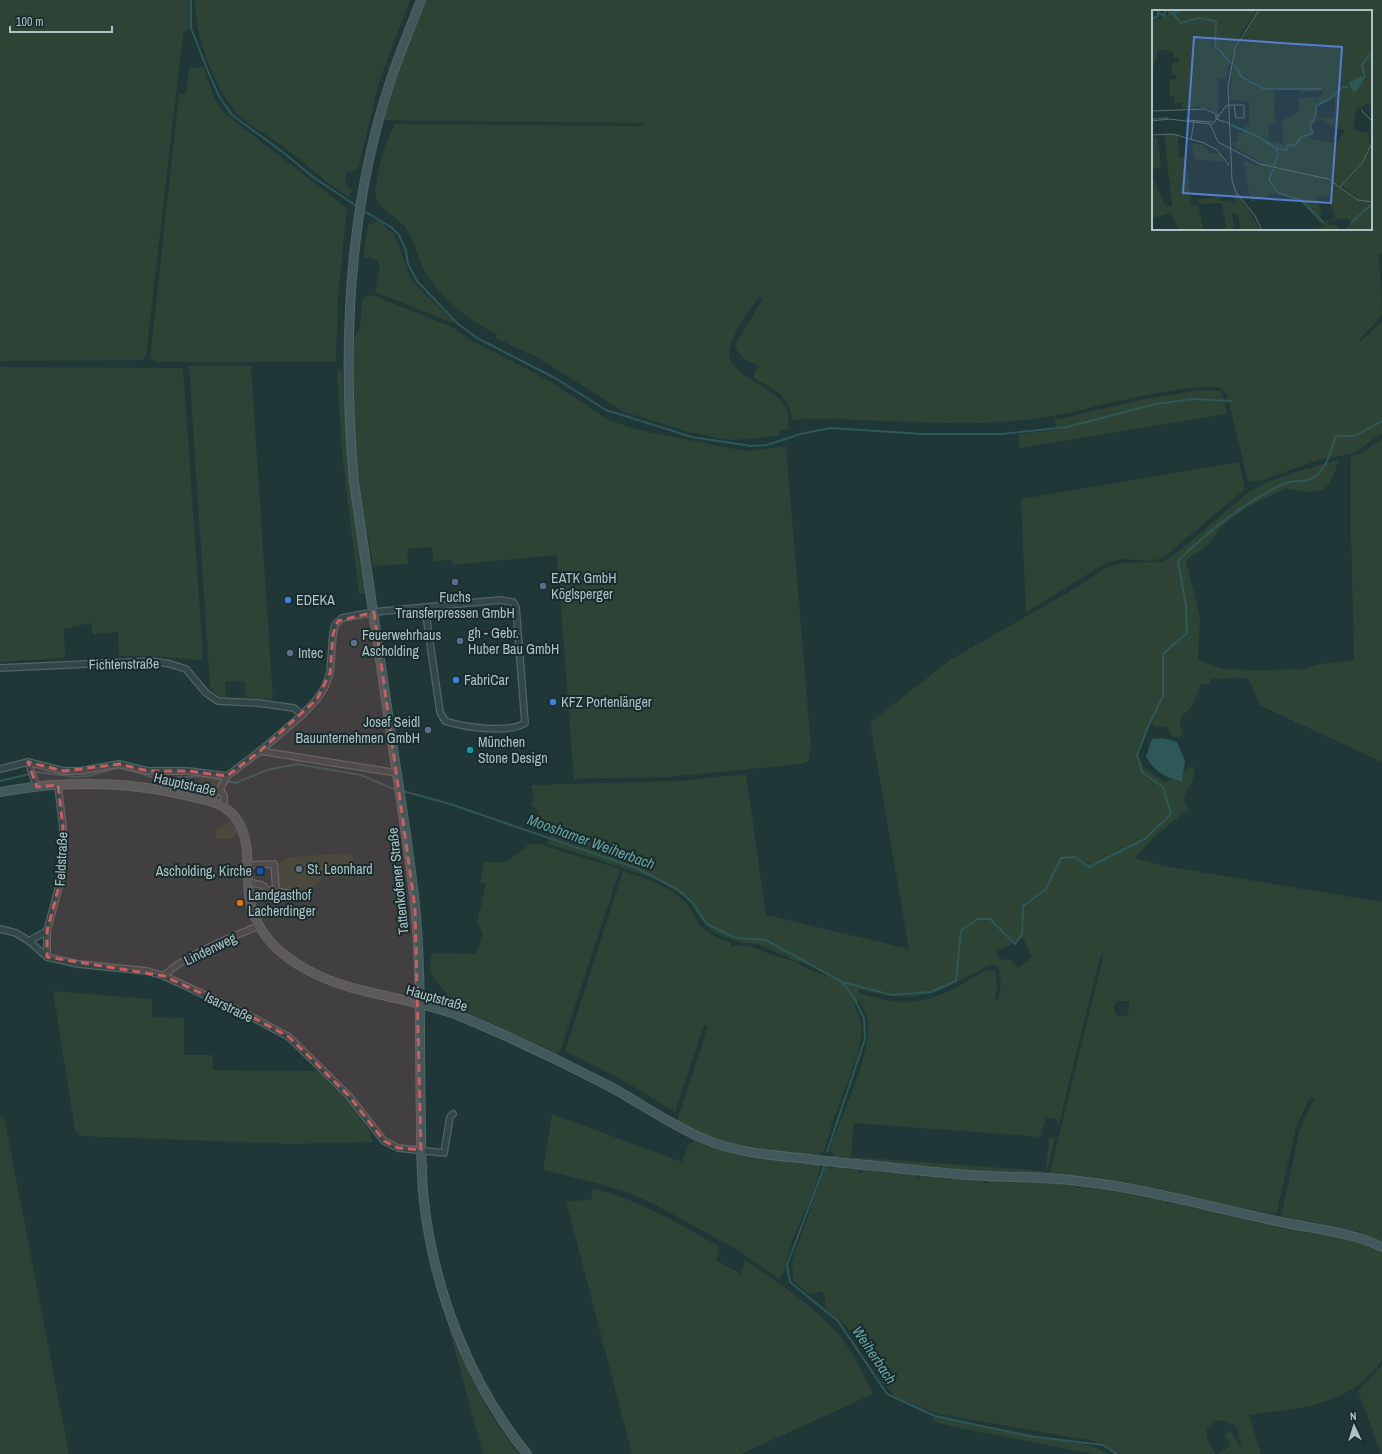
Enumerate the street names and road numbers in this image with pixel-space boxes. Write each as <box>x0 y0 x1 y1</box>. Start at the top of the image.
street label: Fichtenstraße <box>88 654 160 674</box>
street label: Hauptstraße <box>152 768 218 800</box>
street label: Tattenkofener Straße <box>383 827 413 935</box>
street label: Feldstraße <box>51 831 71 887</box>
street label: Lindenweg <box>181 928 240 969</box>
street label: Hauptstraße <box>404 981 470 1015</box>
street label: Isarstraße <box>202 988 256 1026</box>

